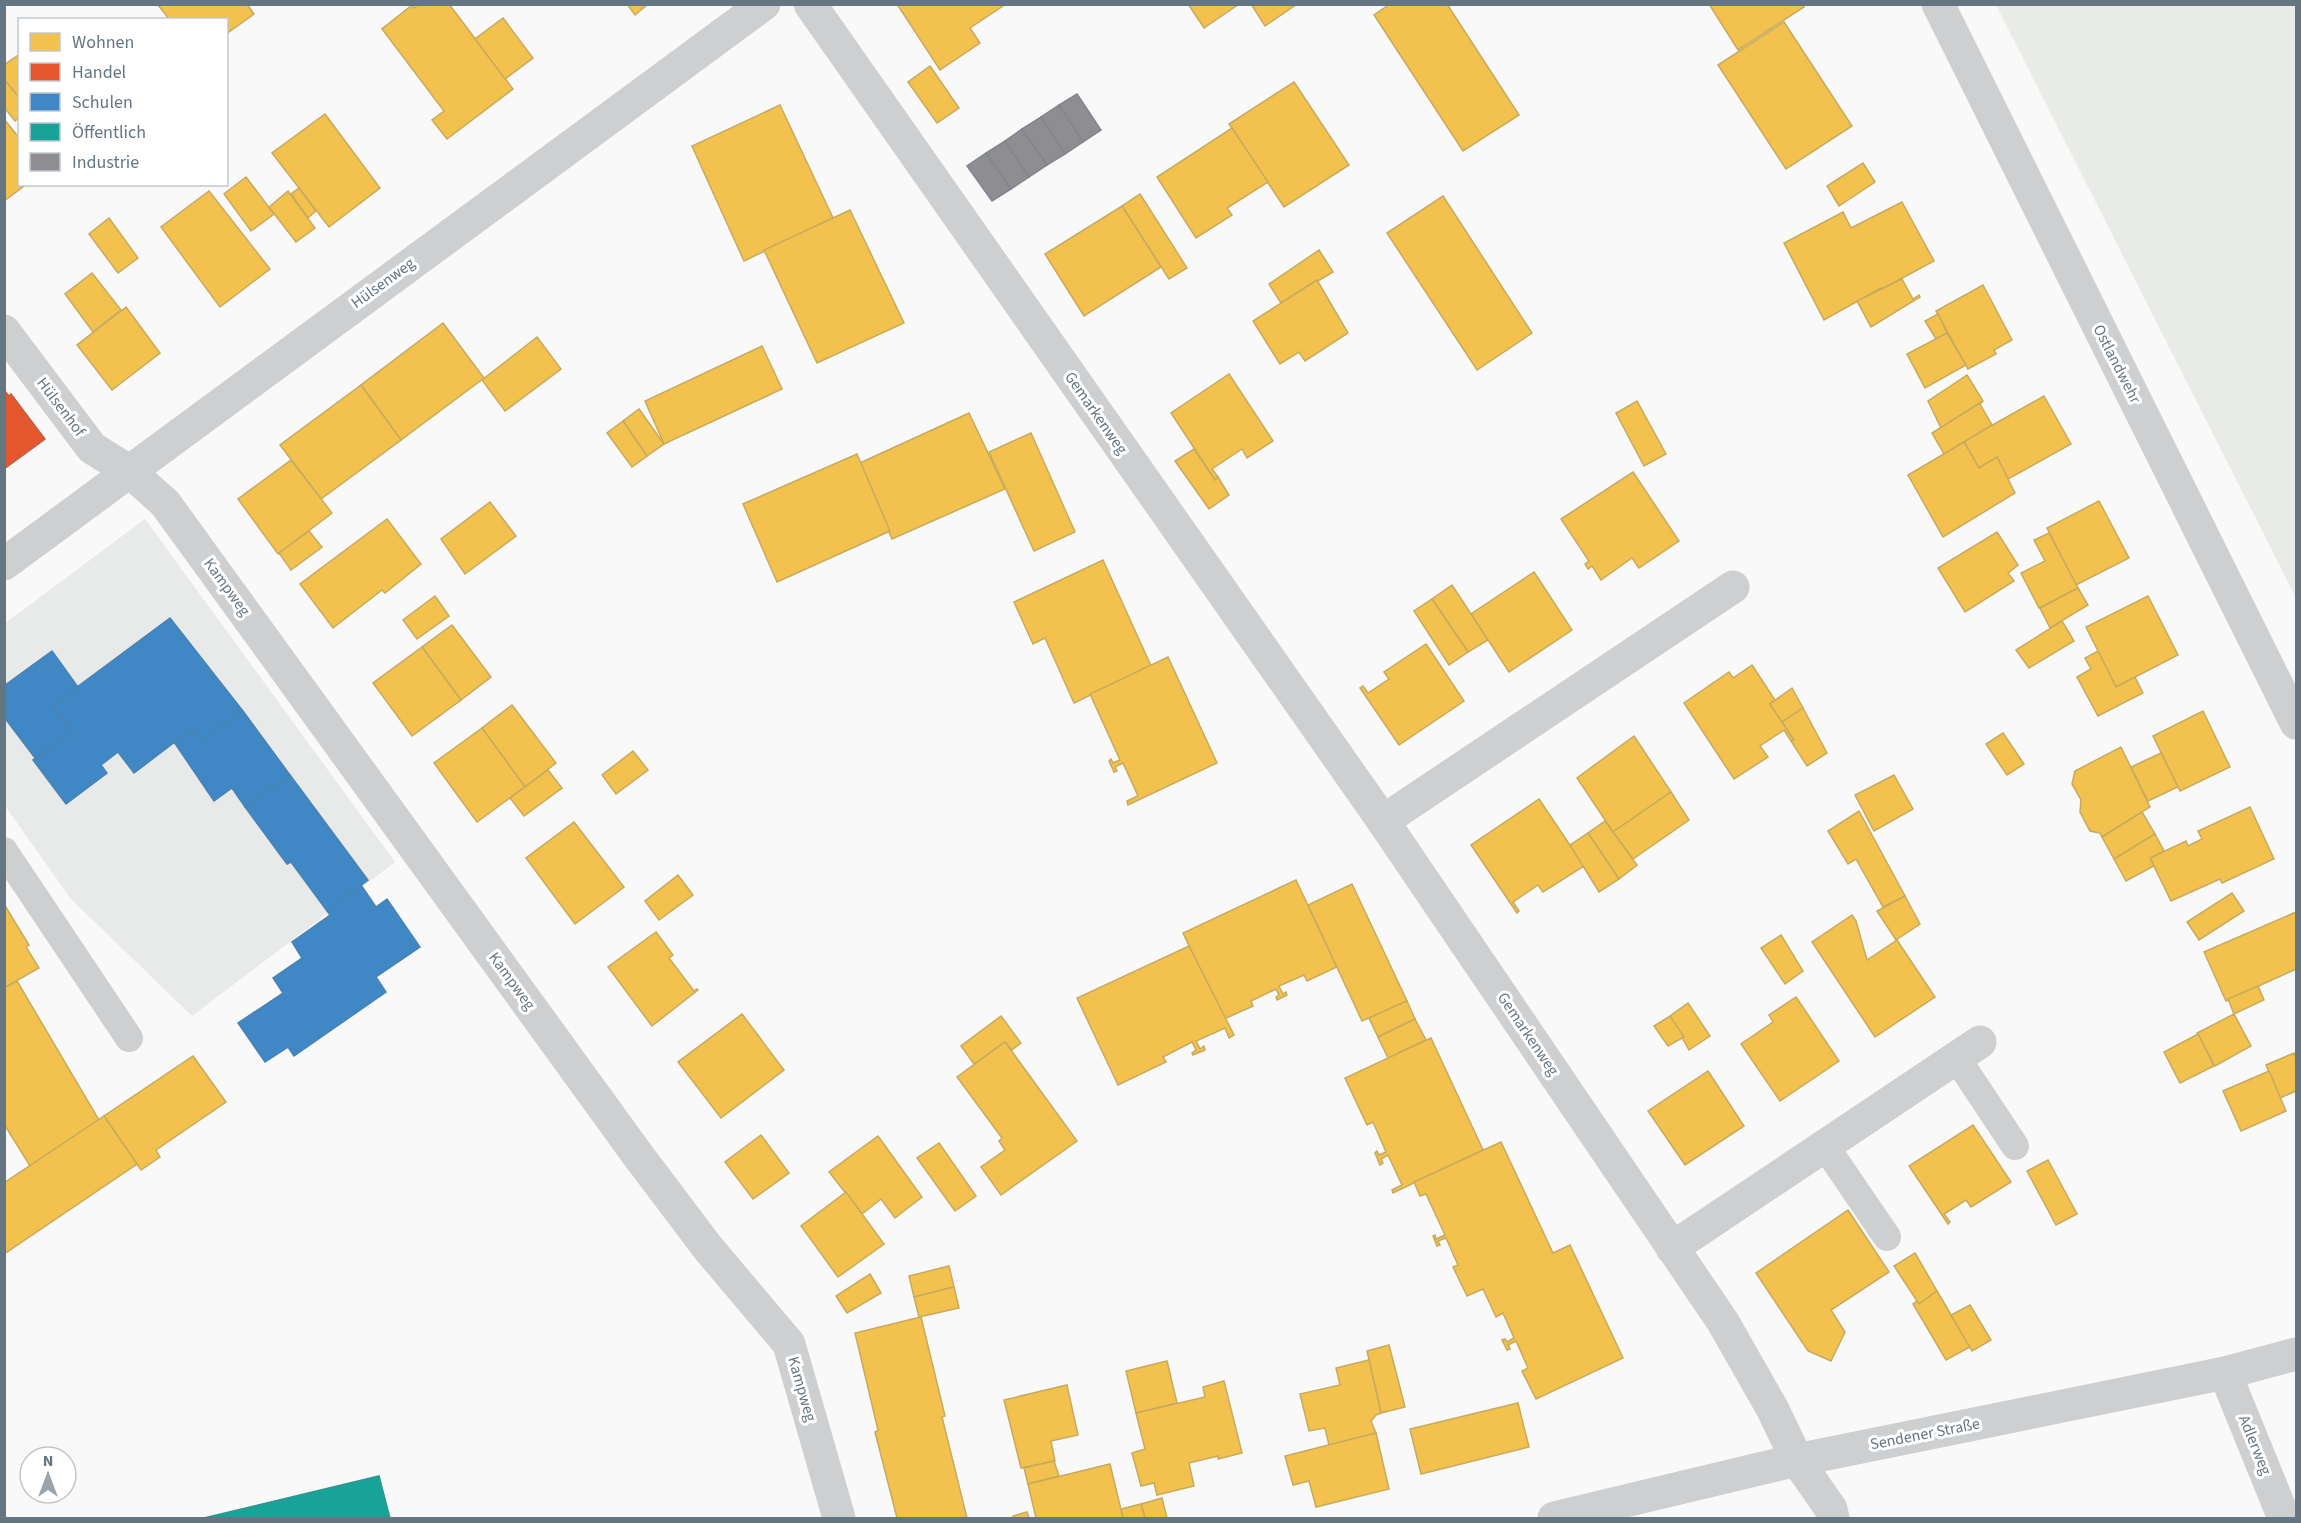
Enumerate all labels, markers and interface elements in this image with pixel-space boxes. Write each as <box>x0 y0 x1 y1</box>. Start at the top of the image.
legend <box>18 18 228 186</box>
text: Wohnen <box>72 30 134 55</box>
text: Handel <box>72 60 126 85</box>
text: Schulen <box>72 90 133 115</box>
text: Öffentlich <box>72 120 146 145</box>
text: Industrie <box>72 150 139 175</box>
street label: Hülsenweg <box>347 252 419 314</box>
street label: Ostlandwehr <box>2088 321 2146 408</box>
street label: Gemarkenweg <box>1059 367 1133 459</box>
street label: Hülsenhof <box>32 373 91 442</box>
street label: Kampweg <box>198 554 256 620</box>
street label: Kampweg <box>483 948 541 1014</box>
street label: Gemarkenweg <box>1492 988 1564 1080</box>
street label: Kampweg <box>782 1354 822 1424</box>
street label: Adlerweg <box>2233 1412 2277 1478</box>
street label: Sendener Straße <box>1868 1413 1982 1455</box>
north arrow <box>18 1445 78 1505</box>
text: N <box>43 1450 53 1472</box>

